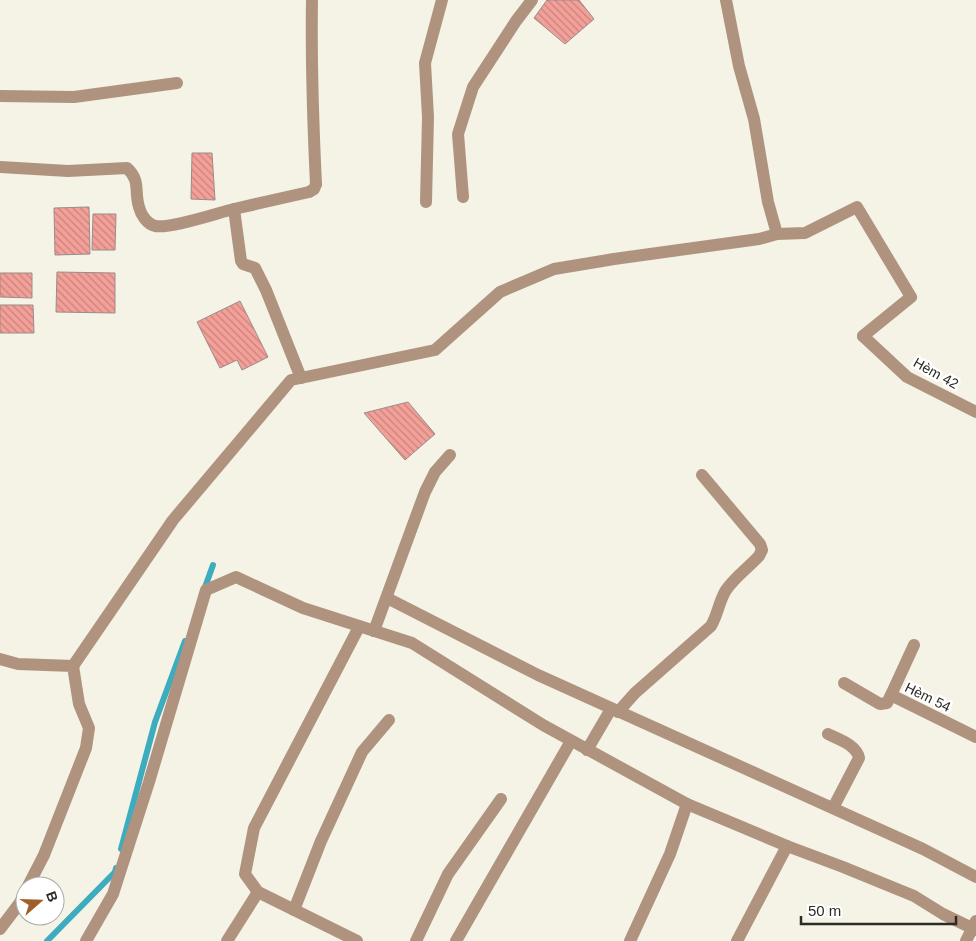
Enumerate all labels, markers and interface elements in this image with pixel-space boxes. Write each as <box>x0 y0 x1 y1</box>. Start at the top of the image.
street label: Hèm 42 <box>911 354 961 392</box>
street label: Hèm 54 <box>902 679 954 715</box>
north arrow <box>15 876 65 926</box>
text: B <box>43 889 61 904</box>
scale bar <box>801 894 956 926</box>
text: 50 m <box>808 902 841 919</box>

